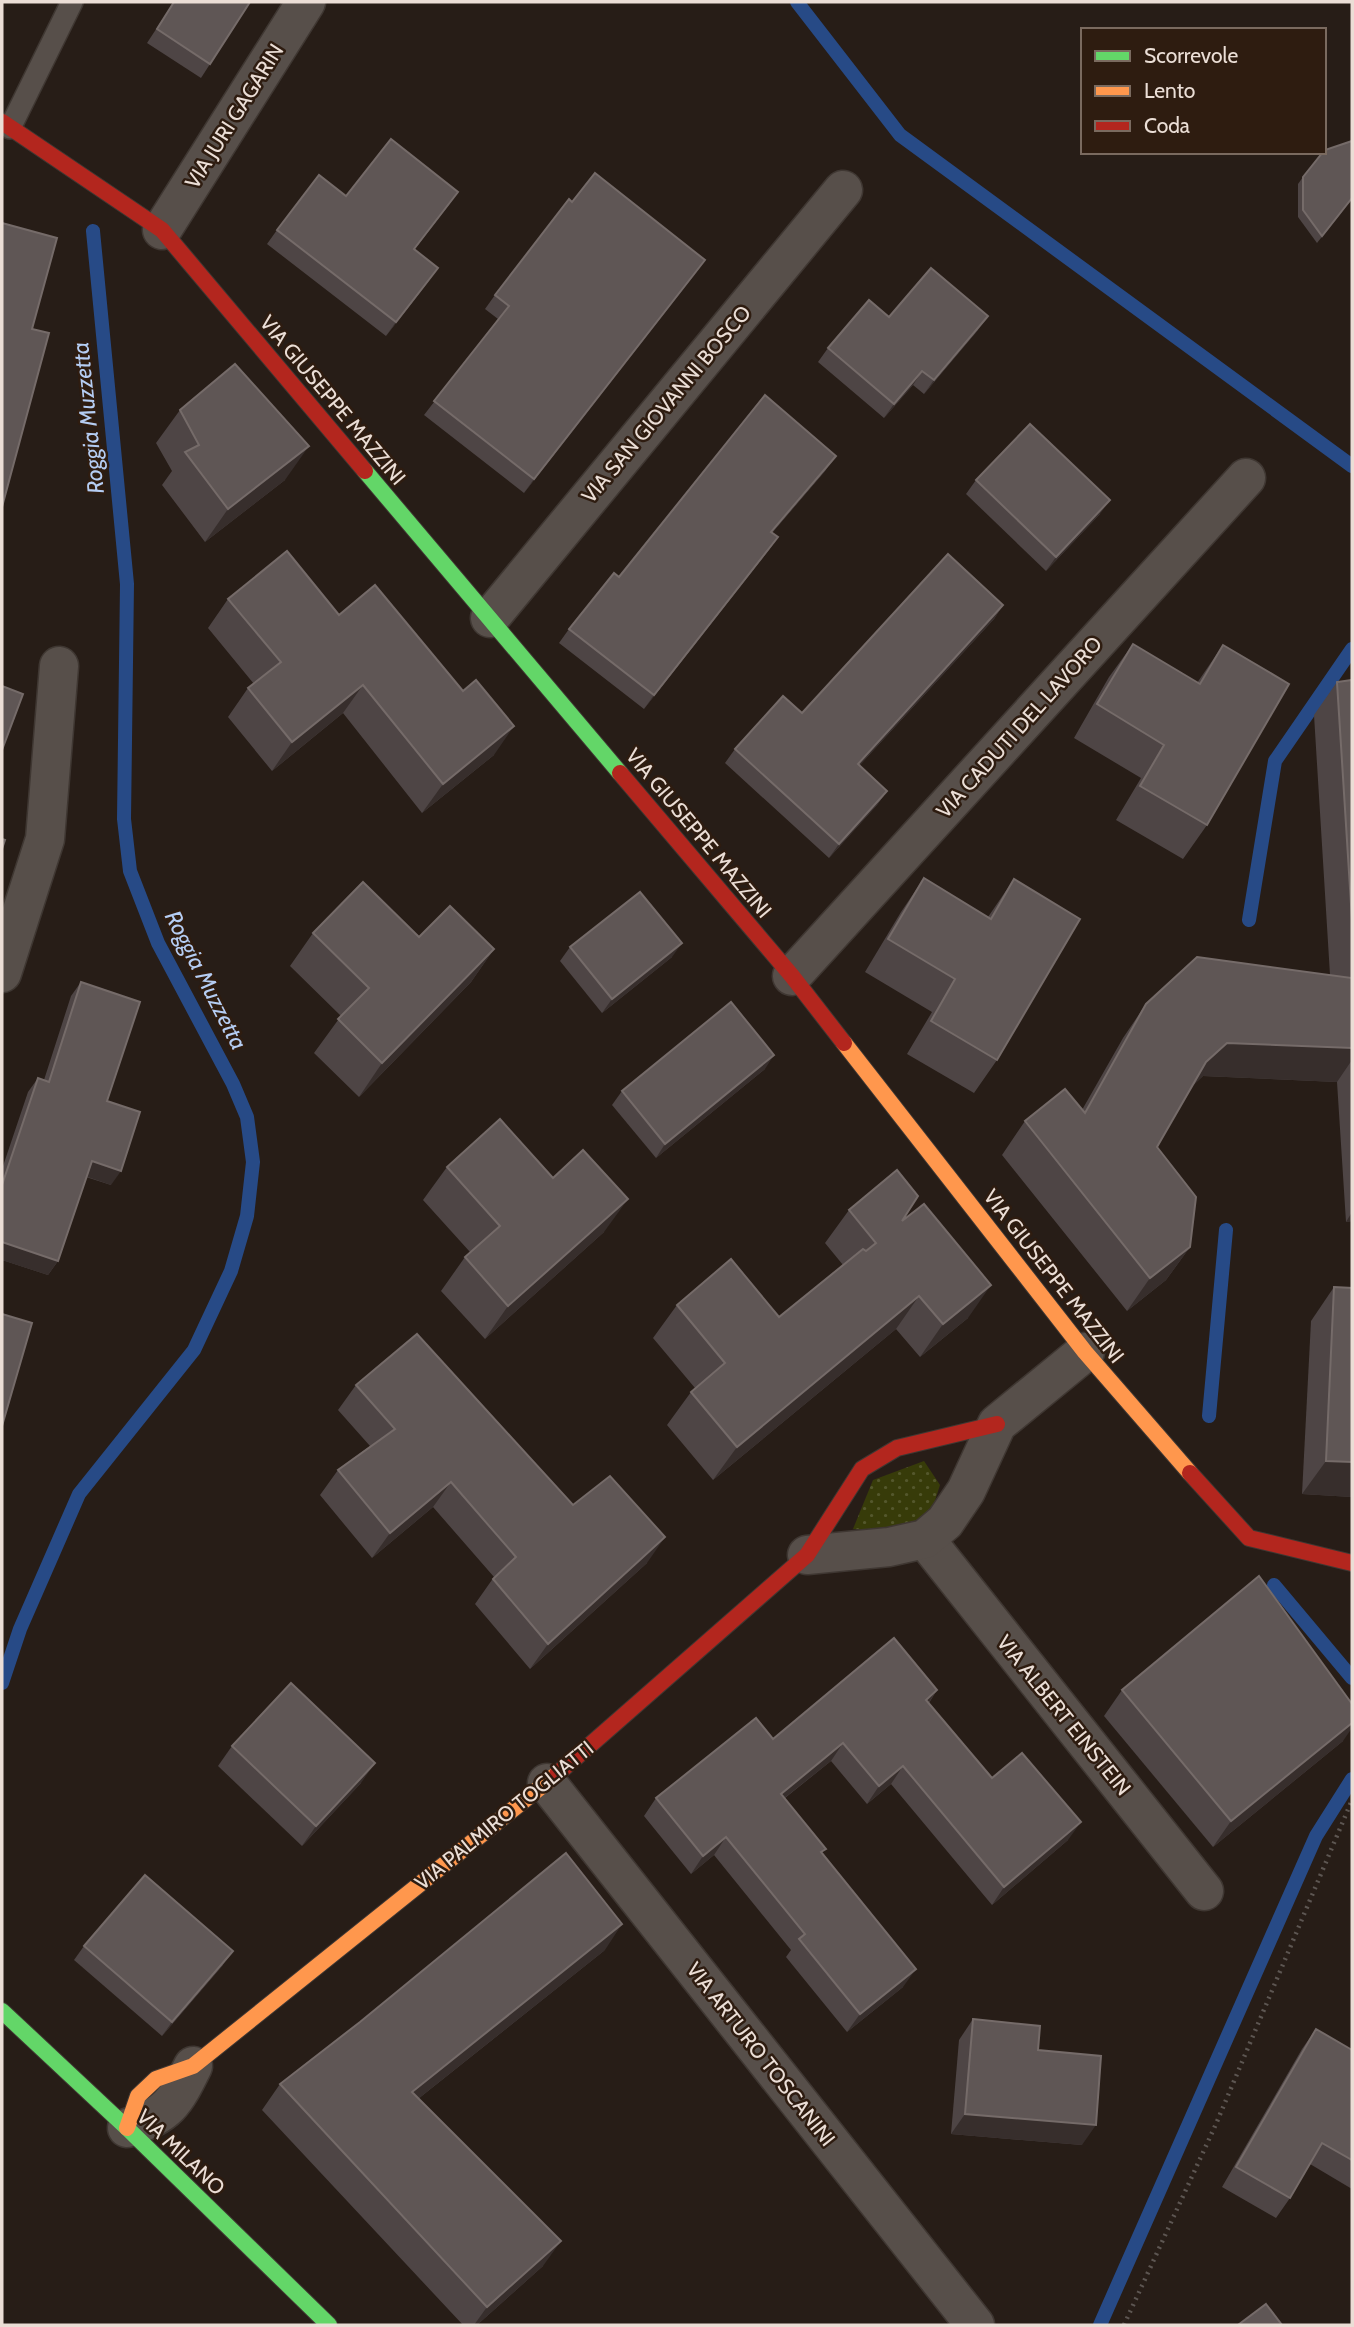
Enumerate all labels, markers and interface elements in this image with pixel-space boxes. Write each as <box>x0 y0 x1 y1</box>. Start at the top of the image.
legend <box>1081 28 1326 154</box>
street label: VIA JURI GAGARIN <box>179 39 289 193</box>
text: Scorrevole <box>1144 43 1238 68</box>
text: Lento <box>1144 78 1195 103</box>
text: Coda <box>1144 113 1190 138</box>
street label: VIA SAN GIOVANNI BOSCO <box>576 300 756 508</box>
street label: VIA GIUSEPPE MAZZINI <box>255 310 411 490</box>
water label: Roggia Muzzetta <box>66 341 110 495</box>
street label: VIA CADUTI DEL LAVORO <box>931 631 1107 823</box>
street label: VIA GIUSEPPE MAZZINI <box>621 743 777 923</box>
water label: Roggia Muzzetta <box>159 906 253 1054</box>
street label: VIA GIUSEPPE MAZZINI <box>978 1184 1130 1368</box>
street label: VIA ALBERT EINSTEIN <box>992 1630 1136 1800</box>
street label: VIA PALMIRO TOGLIATTI <box>410 1735 598 1895</box>
street label: VIA ARTURO TOSCANINI <box>681 1957 841 2151</box>
street label: VIA MILANO <box>132 2104 230 2200</box>

